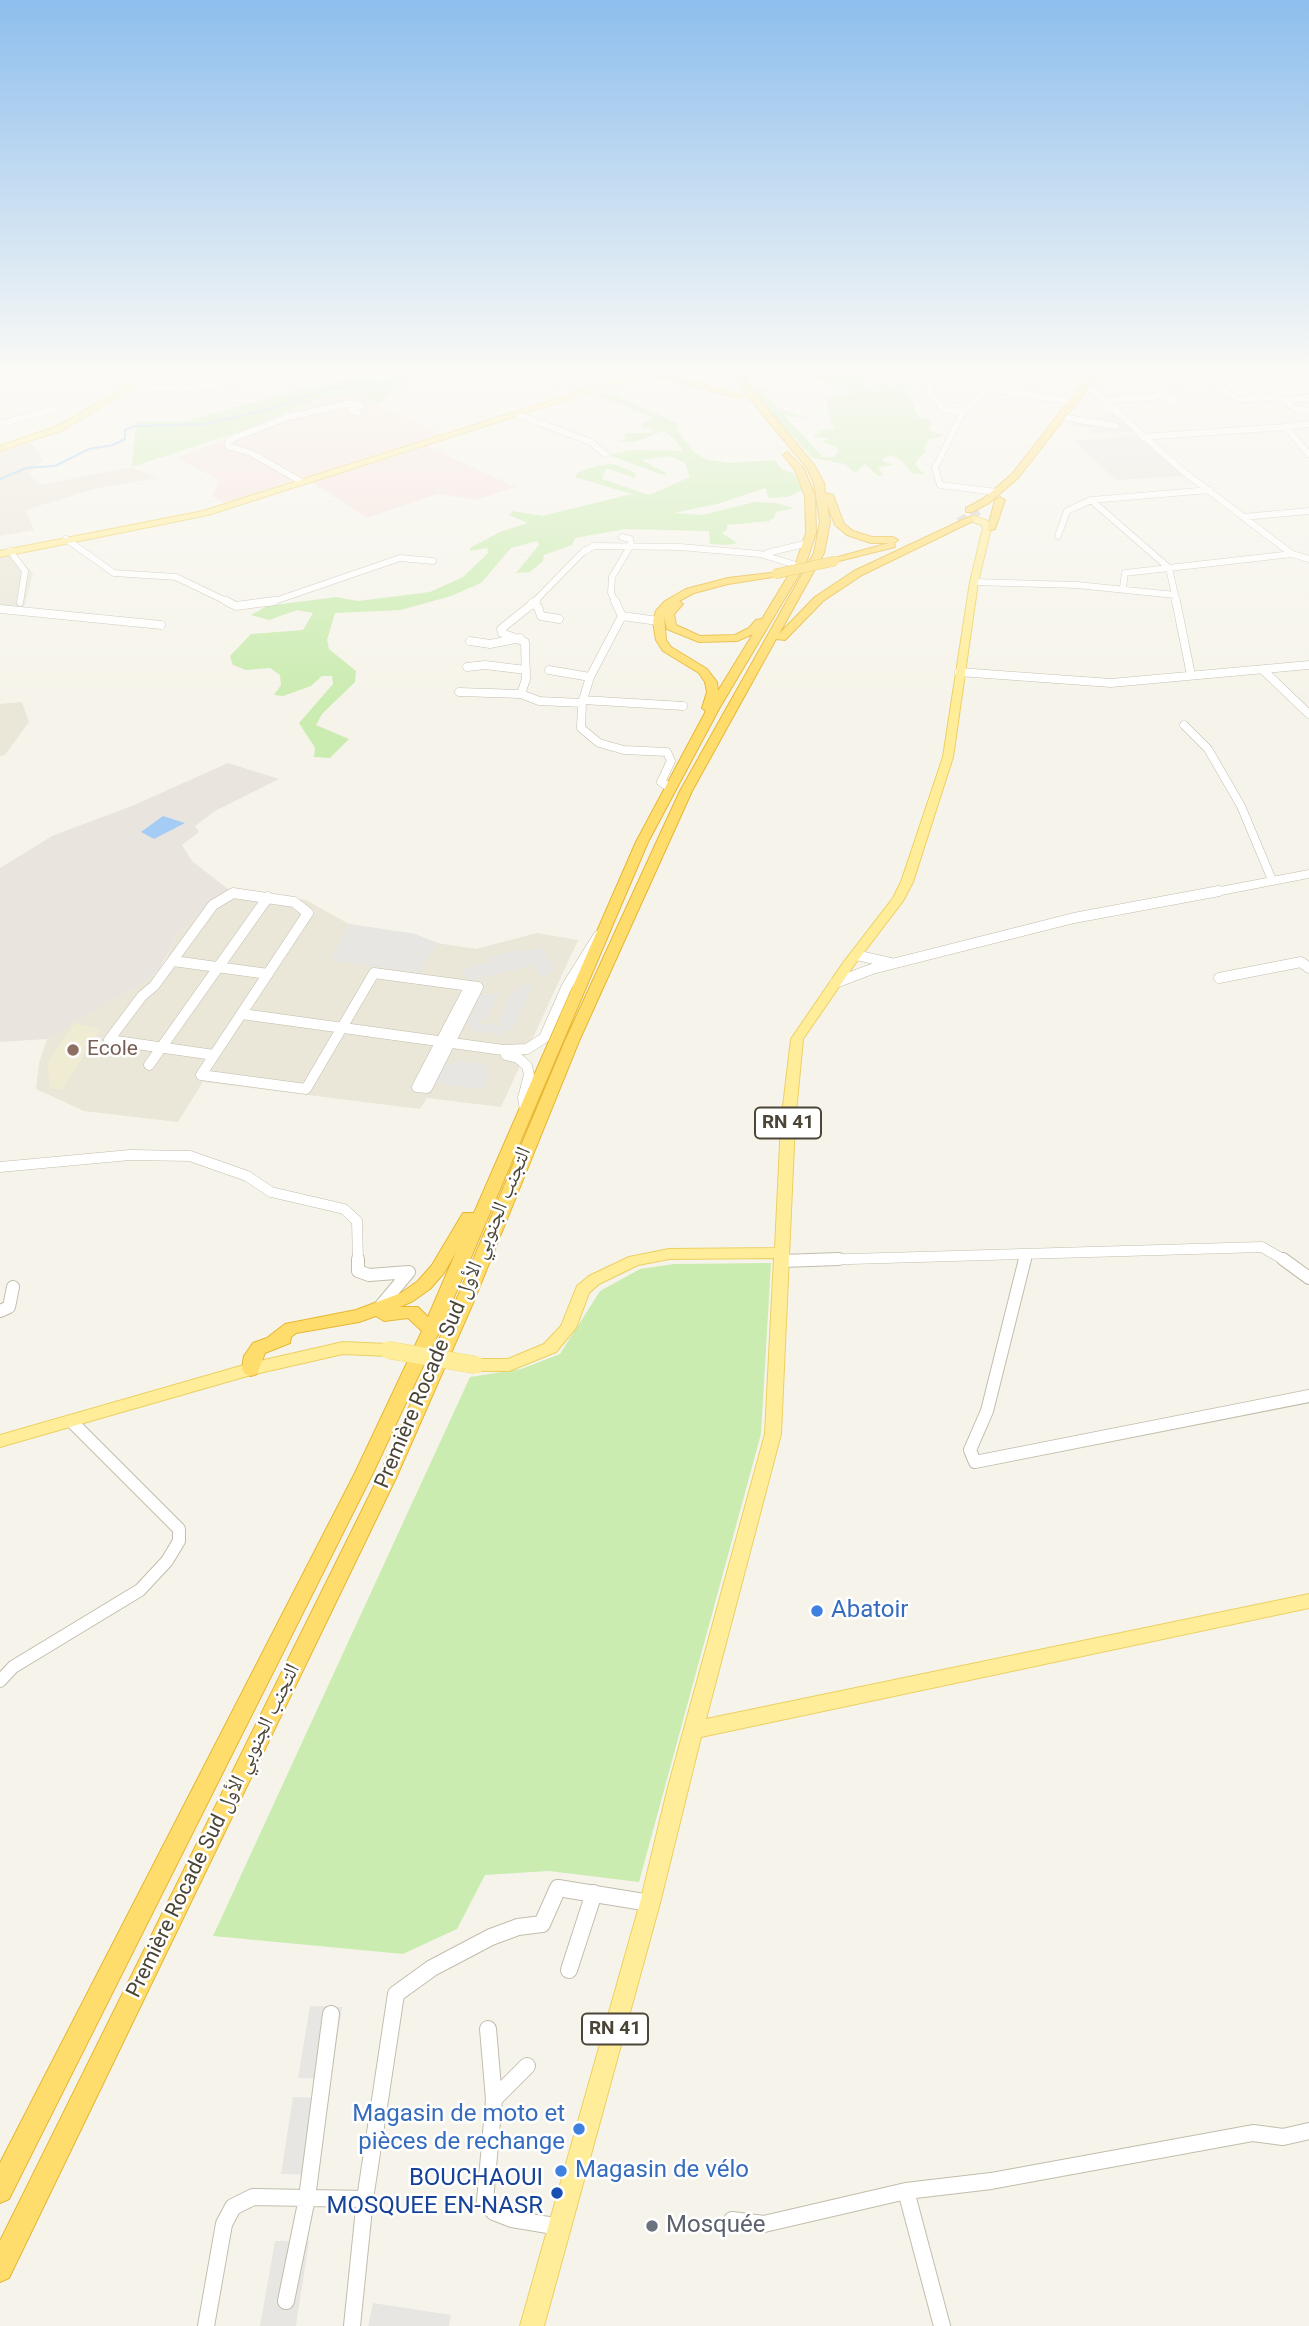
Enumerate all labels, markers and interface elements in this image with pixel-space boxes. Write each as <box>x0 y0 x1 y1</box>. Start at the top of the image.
place label: Ecole <box>87 1037 138 1063</box>
marker: Ecole <box>65 1042 81 1058</box>
road number: RN 41 <box>755 1107 821 1138</box>
street label: Première Rocade Sud التجنب الجنوبي الأول <box>370 1144 538 1492</box>
place label: Abatoir <box>831 1597 908 1625</box>
marker: Abatoir <box>809 1603 825 1619</box>
street label: Première Rocade Sud التجنب الجنوبي الأول <box>122 1660 306 2002</box>
road number: RN 41 <box>582 2013 648 2044</box>
place label: Magasin de moto et pièces de rechange <box>352 2101 565 2157</box>
marker: Magasin de moto et pièces de rechange <box>571 2121 587 2137</box>
place label: Magasin de vélo <box>575 2157 749 2185</box>
marker: Magasin de vélo <box>553 2163 569 2179</box>
place label: BOUCHAOUI MOSQUEE EN-NASR <box>327 2165 543 2221</box>
marker: BOUCHAOUI MOSQUEE EN-NASR <box>549 2185 565 2201</box>
place label: Mosquée <box>666 2212 765 2240</box>
marker: Mosquée <box>644 2218 660 2234</box>

